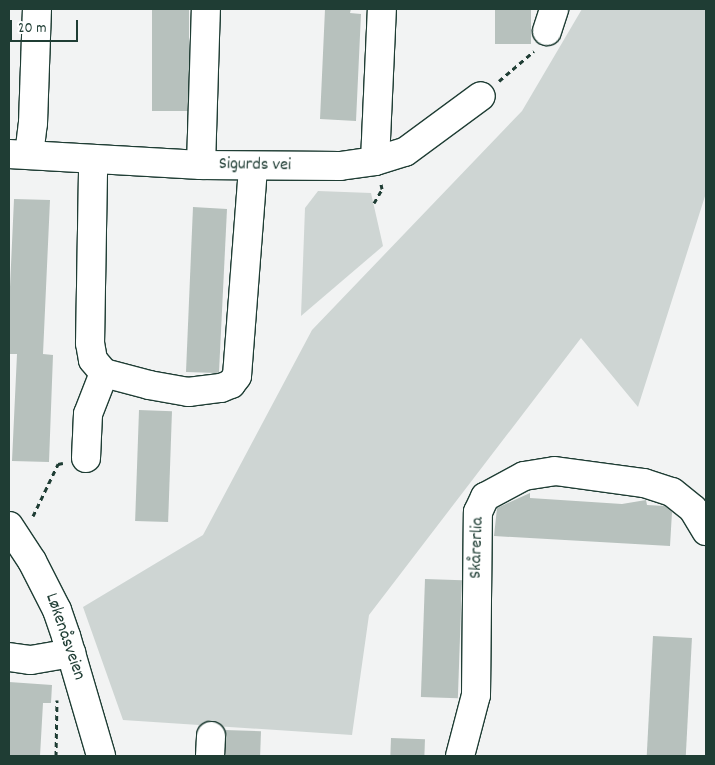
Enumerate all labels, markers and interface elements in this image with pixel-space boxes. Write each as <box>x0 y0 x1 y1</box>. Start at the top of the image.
scale bar <box>12 10 80 42</box>
text: 20 m <box>18 18 46 40</box>
street label: Sigurds vei <box>219 155 291 177</box>
street label: Skårerlia <box>466 517 490 579</box>
street label: Løkenåsveien <box>39 591 89 683</box>

